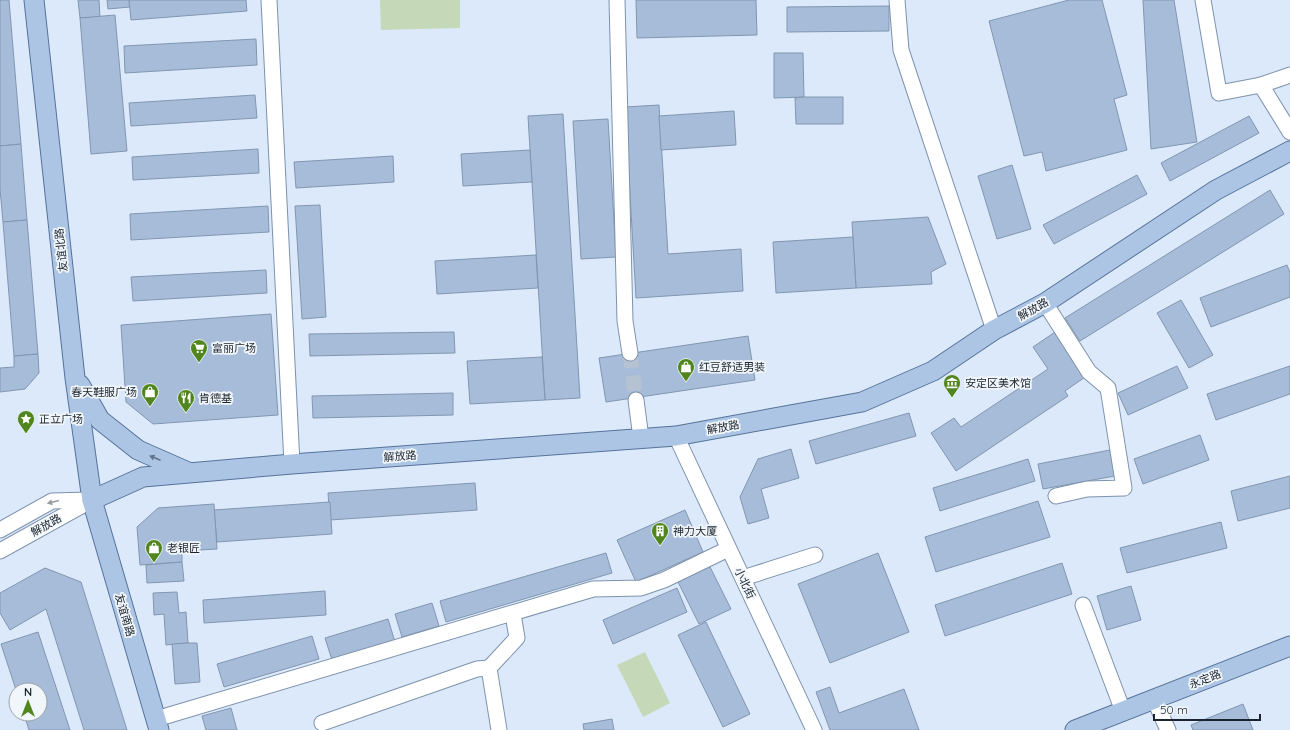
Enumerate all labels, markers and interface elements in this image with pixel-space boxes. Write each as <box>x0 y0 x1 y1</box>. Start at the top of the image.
street label: 友谊北路 <box>52 227 70 273</box>
street label: 解放路 <box>1015 295 1051 323</box>
supermarket icon: 富丽广场 <box>189 338 209 363</box>
place label: 富丽广场 <box>212 341 256 355</box>
shop icon: 红豆舒适男装 <box>676 357 696 382</box>
place label: 红豆舒适男装 <box>699 360 765 374</box>
museum icon: 安定区美术馆 <box>942 373 962 398</box>
place label: 安定区美术馆 <box>965 376 1031 390</box>
shop icon: 春天鞋服广场 <box>140 382 160 407</box>
place label: 春天鞋服广场 <box>71 385 137 399</box>
restaurant icon: 肯德基 <box>176 388 196 413</box>
place label: 肯德基 <box>199 391 232 405</box>
place icon: 正立广场 <box>16 409 36 434</box>
place label: 正立广场 <box>39 412 83 426</box>
street label: 解放路 <box>706 417 740 437</box>
street label: 解放路 <box>383 448 417 464</box>
one-way arrow <box>149 454 161 460</box>
one-way arrow <box>47 500 59 506</box>
street label: 解放路 <box>28 511 64 539</box>
building icon: 神力大厦 <box>650 521 670 546</box>
place label: 神力大厦 <box>673 524 717 538</box>
shop icon: 老银匠 <box>144 538 164 563</box>
place label: 老银匠 <box>167 541 200 555</box>
street label: 小北街 <box>731 565 759 601</box>
street label: 友谊南路 <box>112 592 138 638</box>
street label: 永定路 <box>1187 667 1223 691</box>
north arrow <box>8 682 48 722</box>
text: N <box>24 685 32 699</box>
scale bar <box>1154 696 1260 722</box>
text: 50 m <box>1160 702 1188 717</box>

